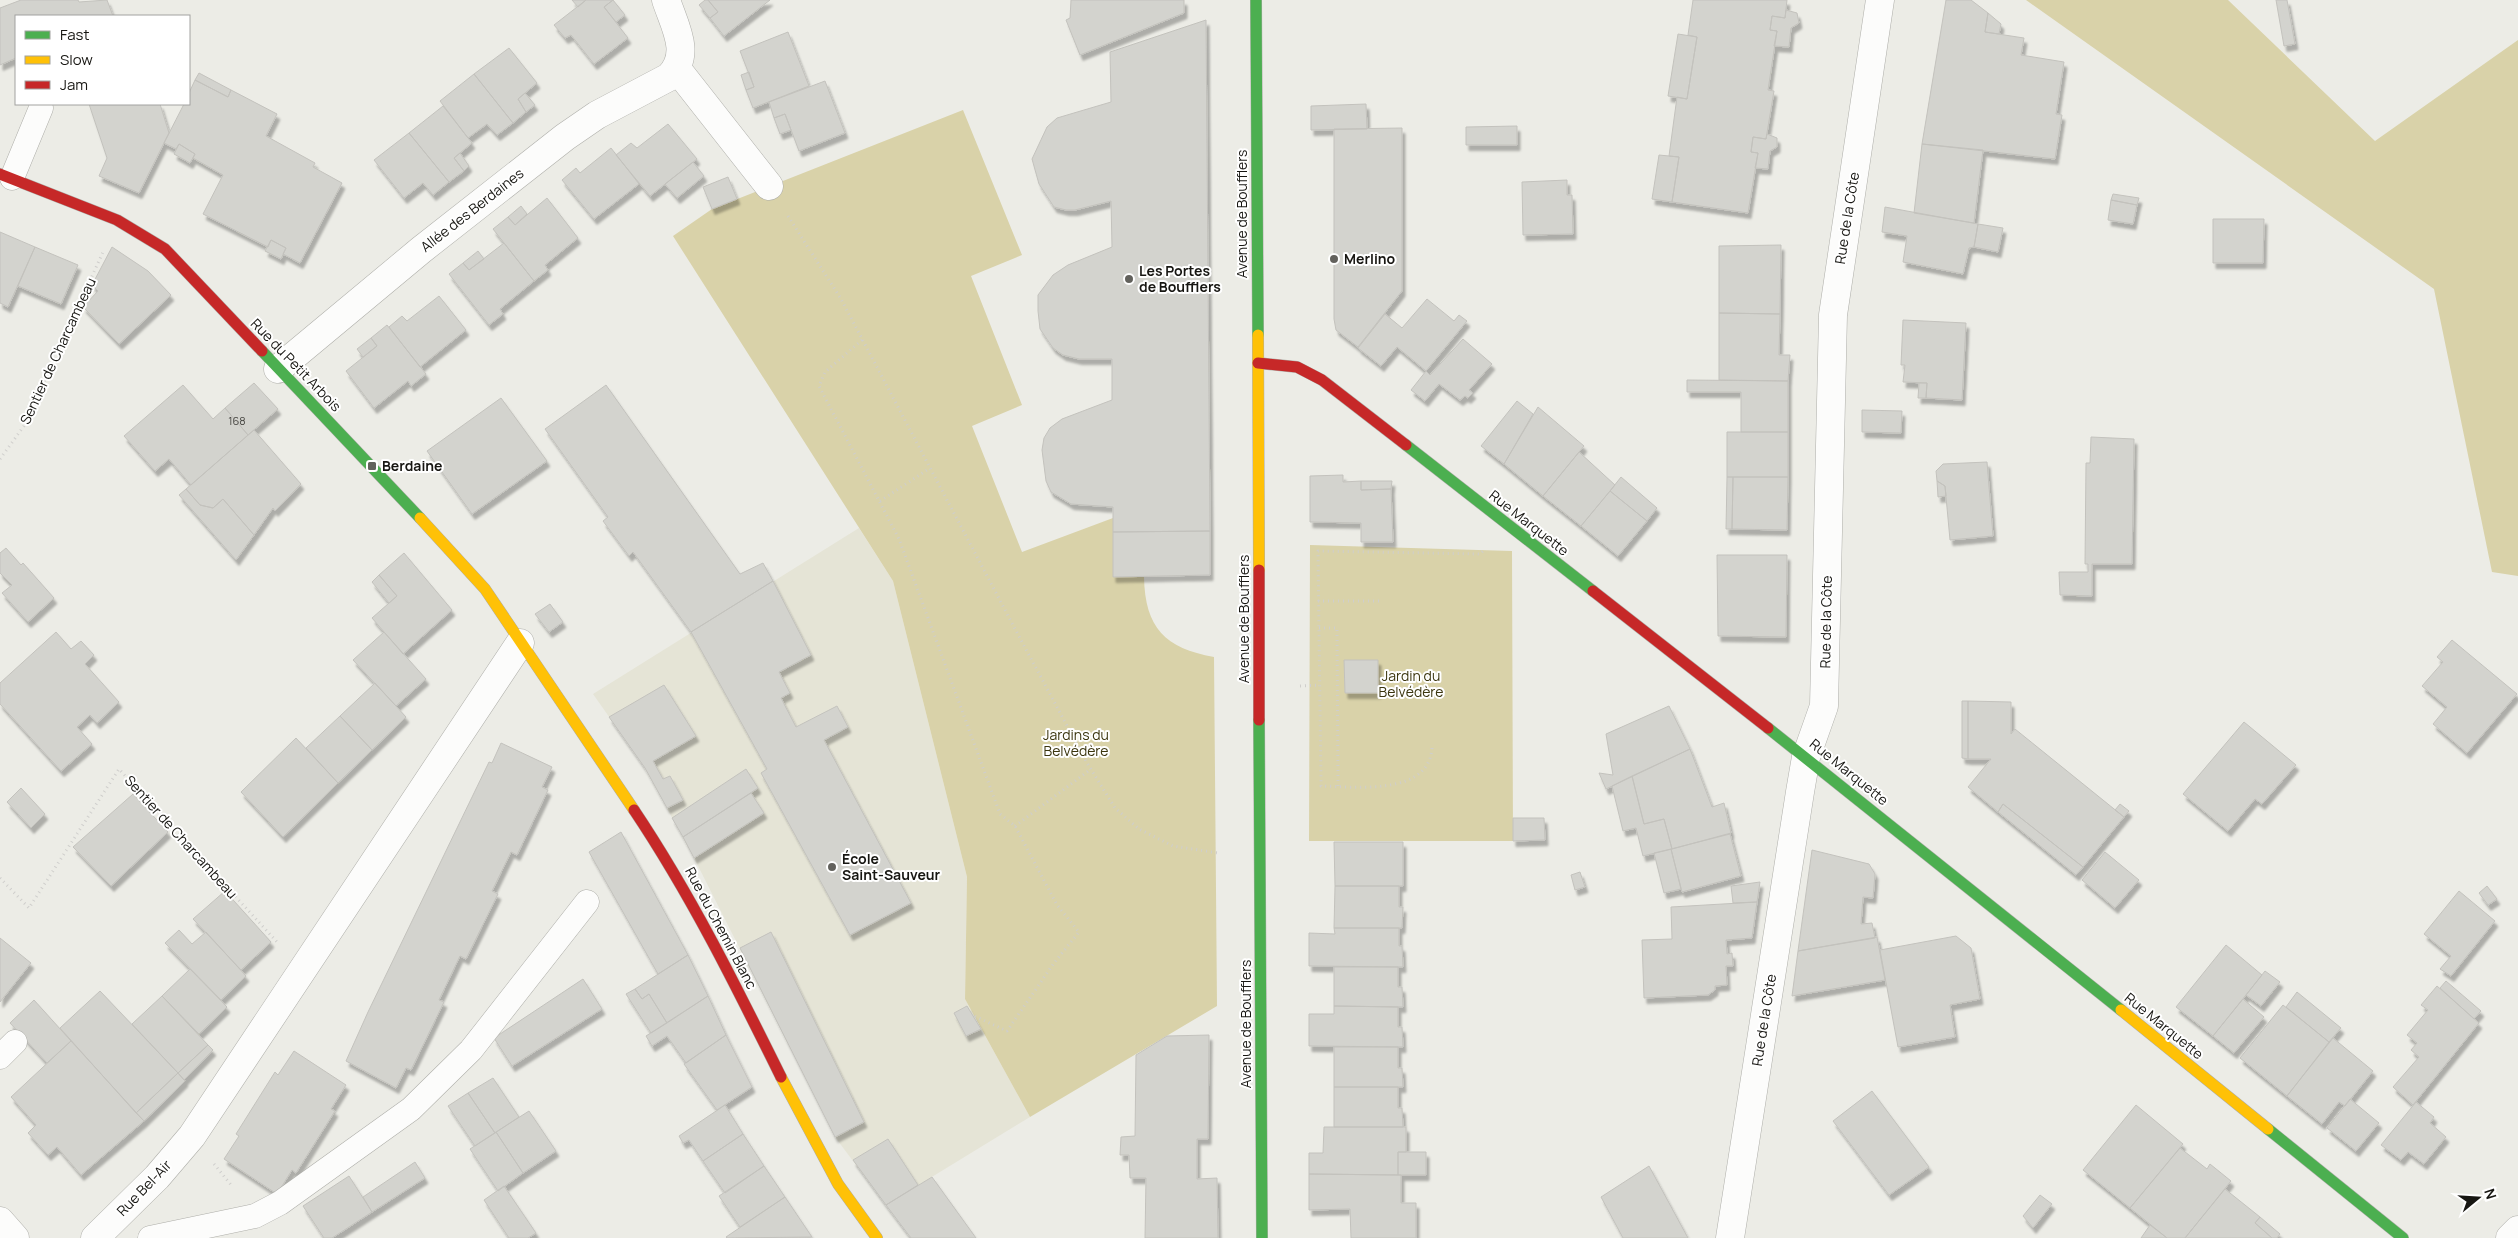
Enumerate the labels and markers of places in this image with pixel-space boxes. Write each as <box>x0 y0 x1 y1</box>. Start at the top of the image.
place label: Merlino <box>1344 249 1395 268</box>
marker: Merlino <box>1328 253 1340 265</box>
place label: Les Portes de Boufflers <box>1139 261 1221 296</box>
marker: Les Portes de Boufflers <box>1123 273 1135 285</box>
place label: Berdaine <box>382 456 442 475</box>
marker: Berdaine <box>366 460 378 472</box>
place label: École Saint-Sauveur <box>842 849 941 884</box>
marker: École Saint-Sauveur <box>826 861 838 873</box>

